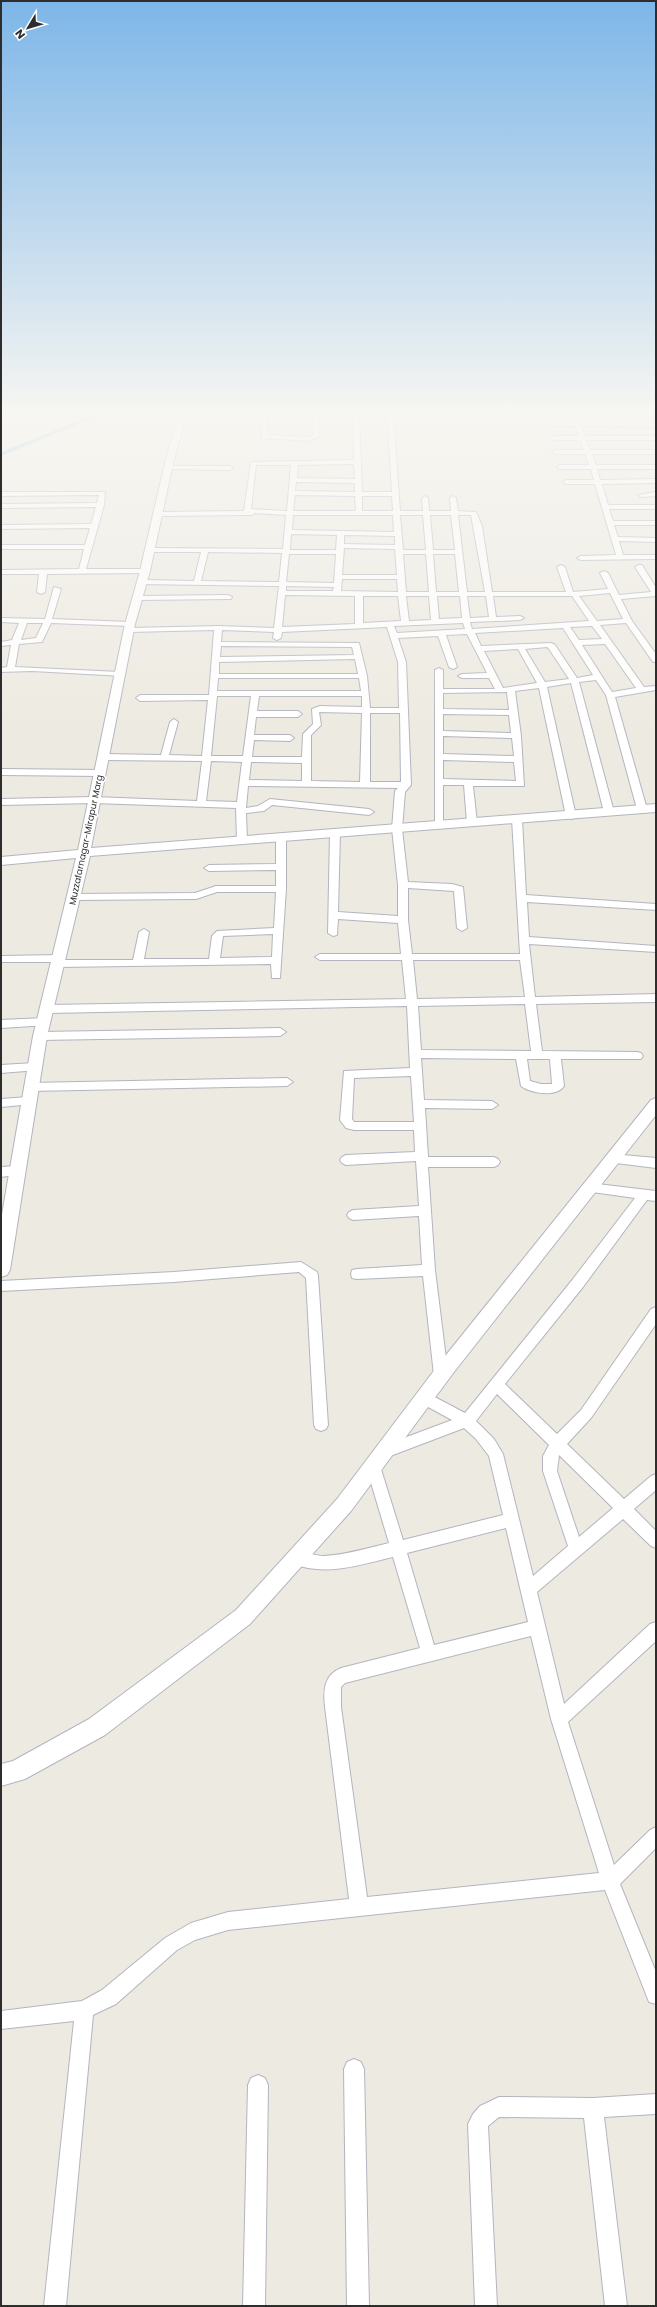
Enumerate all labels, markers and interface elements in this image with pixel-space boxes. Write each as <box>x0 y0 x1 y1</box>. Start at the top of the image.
north arrow <box>8 8 48 48</box>
text: N <box>11 26 29 42</box>
street label: Muzzafarnagar-Mirapur Marg <box>66 774 106 906</box>

